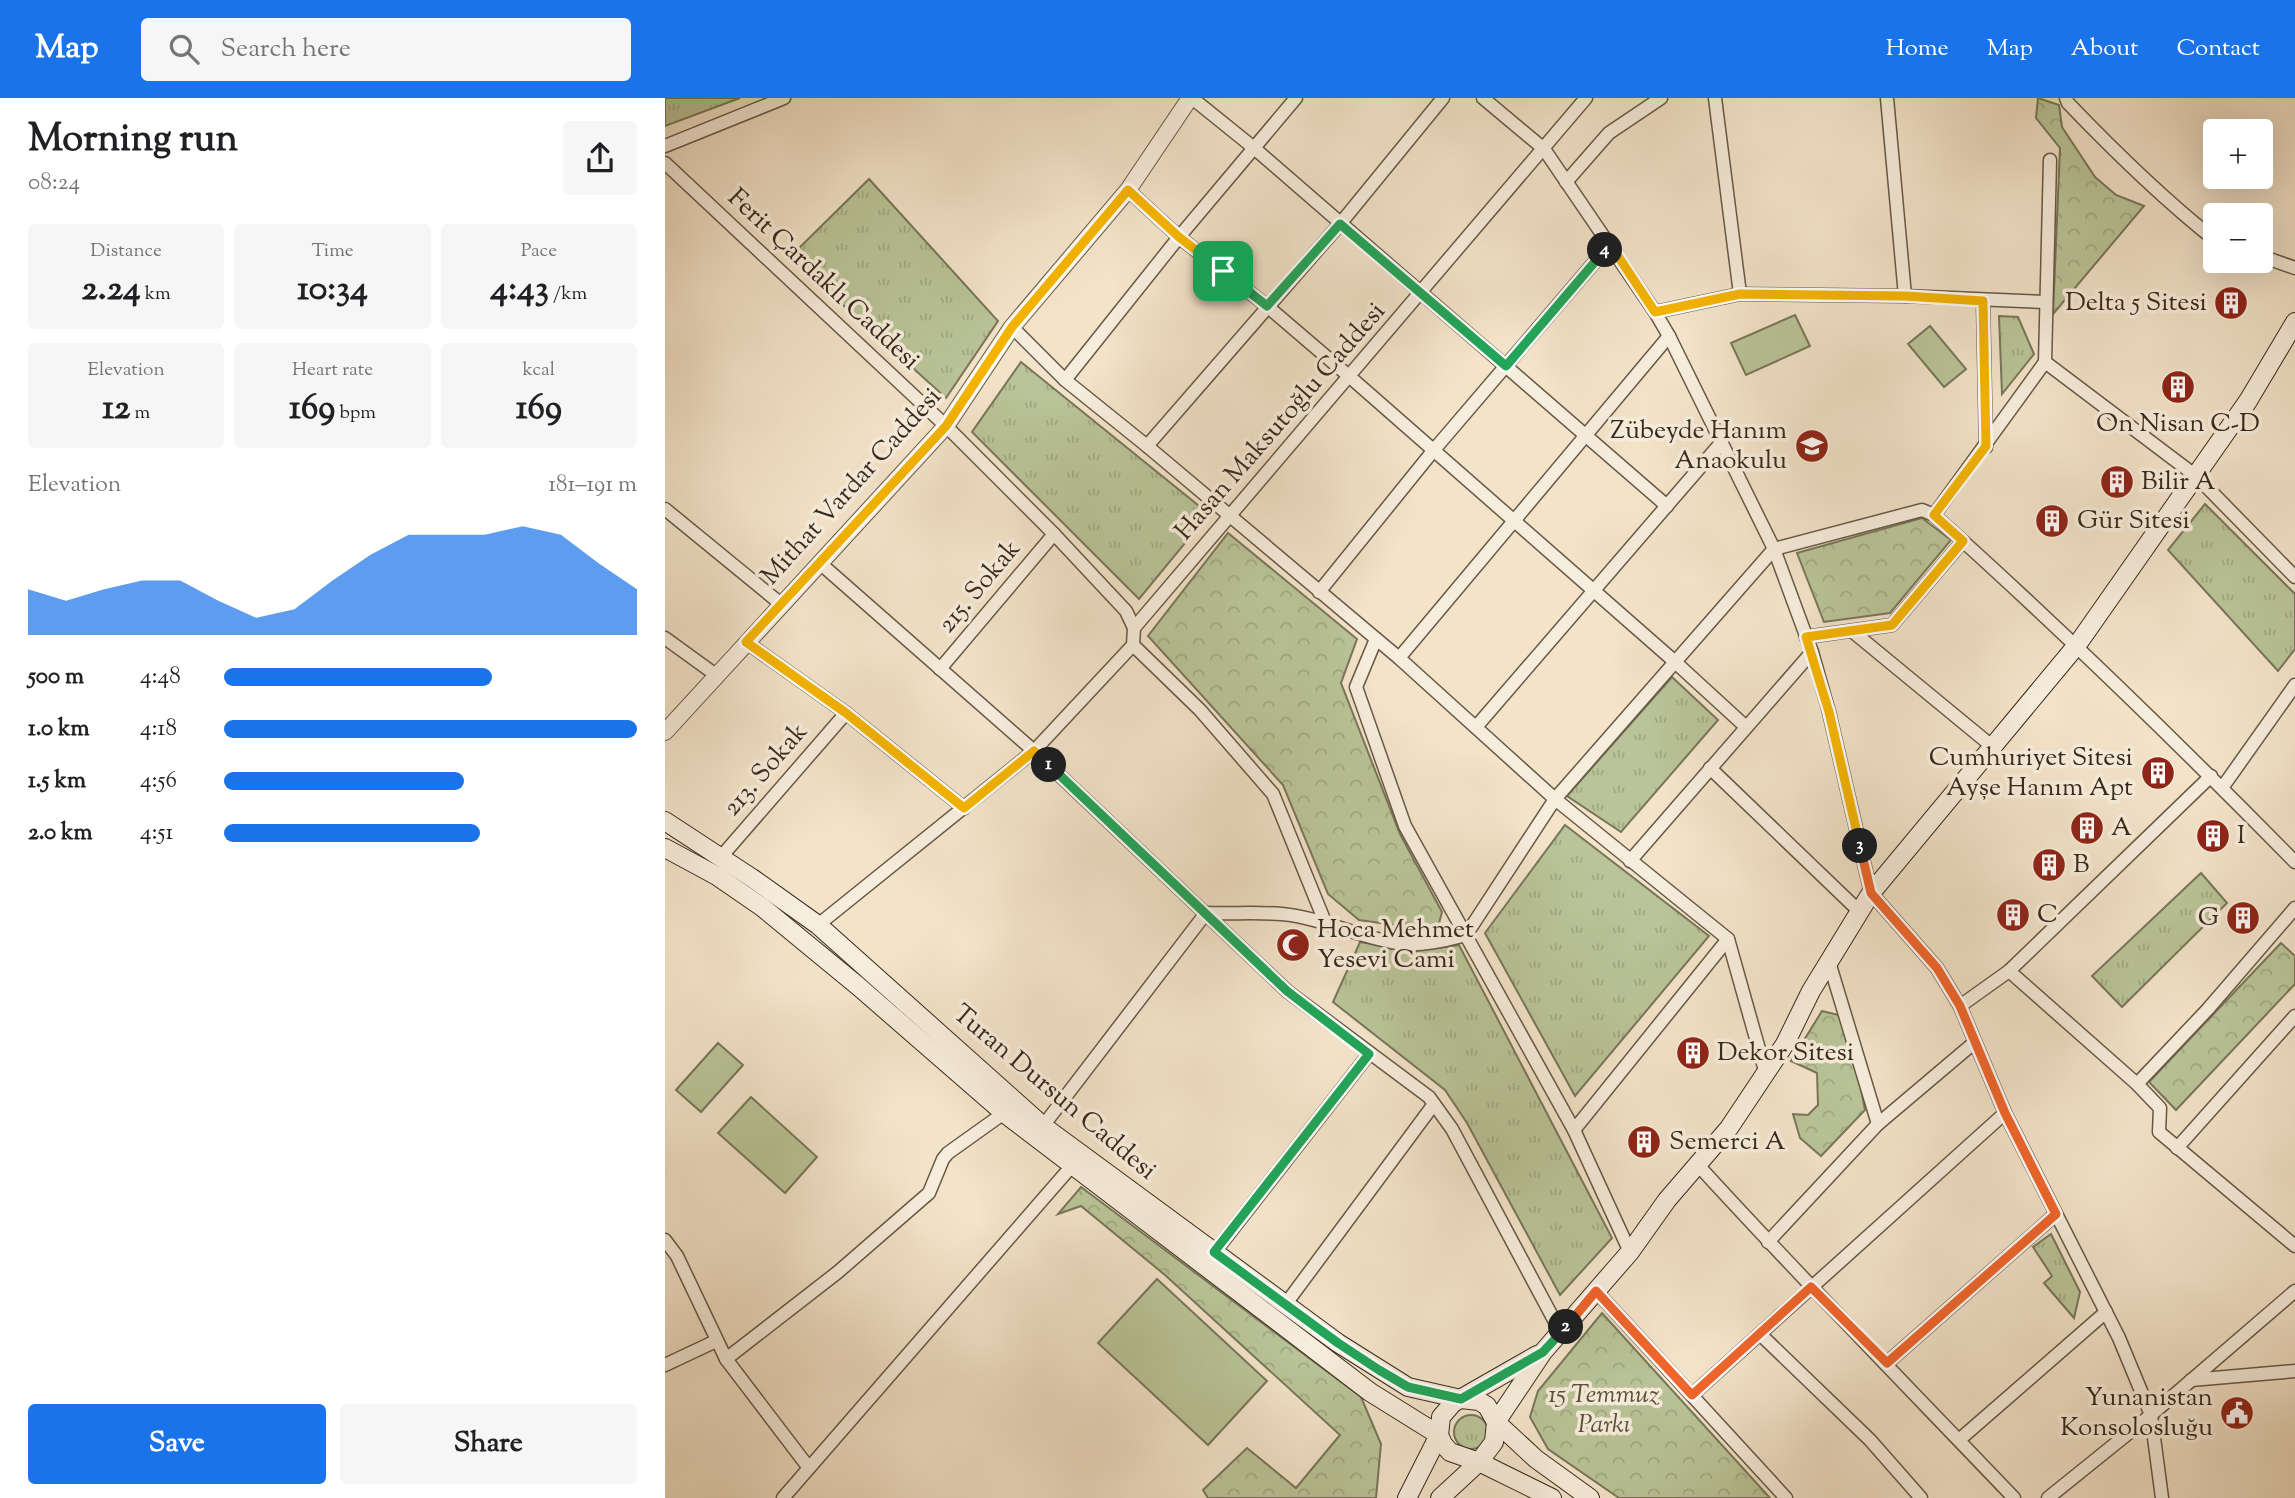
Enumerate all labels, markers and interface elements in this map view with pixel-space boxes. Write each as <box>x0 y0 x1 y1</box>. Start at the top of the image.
search box <box>141 18 631 81</box>
text: Map <box>35 25 99 73</box>
icon: search <box>165 30 203 68</box>
text: Search here <box>221 31 351 68</box>
text: Home <box>1886 32 1949 66</box>
text: Map <box>1987 32 2033 66</box>
text: About <box>2071 32 2138 66</box>
text: Contact <box>2176 32 2260 66</box>
text: Morning run <box>28 114 238 168</box>
map controls <box>2203 119 2273 273</box>
button: + <box>2203 119 2273 189</box>
button: share <box>563 121 637 195</box>
text: 08:24 <box>28 167 80 200</box>
street label: Ferit Çardaklı Caddesi <box>718 181 928 379</box>
button: − <box>2203 203 2273 273</box>
pin: 4 <box>1587 232 1623 268</box>
text: 4 <box>1600 236 1609 263</box>
text: Distance <box>90 238 162 265</box>
text: Time <box>311 238 354 265</box>
text: Pace <box>521 238 557 265</box>
pin <box>1193 241 1253 301</box>
icon: arrive <box>1204 252 1242 290</box>
text: 2.24 <box>81 265 141 316</box>
text: 10:34 <box>297 265 368 316</box>
text: 4:43 <box>490 265 549 316</box>
text: km <box>141 281 171 308</box>
text: /km <box>549 281 587 308</box>
building icon: Delta 5 Sitesi <box>2212 284 2250 322</box>
place label: Delta 5 Sitesi <box>2065 285 2207 322</box>
street label: Hasan Maksutoğlu Caddesi <box>1167 295 1395 549</box>
text: Elevation <box>88 357 165 384</box>
text: Heart rate <box>292 357 373 384</box>
text: kcal <box>522 357 555 384</box>
building icon: On Nisan C-D <box>2159 368 2197 406</box>
street label: Mithat Vardar Caddesi <box>753 380 951 594</box>
text: 12 <box>102 384 130 435</box>
text: 169 <box>289 384 335 435</box>
text: 169 <box>516 384 562 435</box>
text: m <box>130 400 150 427</box>
text: bpm <box>335 400 376 427</box>
place label: On Nisan C-D <box>2096 406 2260 443</box>
place label: Zübeyde Hanım Anaokulu <box>1610 413 1787 480</box>
school or university icon: Zübeyde Hanım Anaokulu <box>1793 427 1831 465</box>
building icon: Bilir A <box>2098 463 2136 501</box>
place label: Bilir A <box>2141 464 2216 501</box>
text: Elevation <box>28 469 121 502</box>
text: 181–191 m <box>548 469 637 502</box>
building icon: Gür Sitesi <box>2033 502 2071 540</box>
place label: Gür Sitesi <box>2077 503 2190 540</box>
street label: 215. Sokak <box>930 532 1030 642</box>
text: 500 m <box>28 661 84 694</box>
text: 4:48 <box>140 661 181 694</box>
text: 1.0 km <box>28 713 90 746</box>
text: 4:18 <box>140 713 177 746</box>
street label: 213. Sokak <box>715 715 817 825</box>
place label: Cumhuriyet Sitesi Ayşe Hanım Apt <box>1929 740 2133 807</box>
pin: 1 <box>1031 748 1067 782</box>
text: 1 <box>1045 751 1052 778</box>
building icon: Cumhuriyet Sitesi Ayşe Hanım Apt <box>2139 754 2177 792</box>
text: 1.5 km <box>28 765 86 798</box>
text: 4:56 <box>140 765 177 798</box>
building icon: A <box>2068 809 2106 847</box>
place label: A <box>2111 810 2132 847</box>
text: 2.0 km <box>28 817 93 850</box>
text: 4:51 <box>140 817 173 850</box>
building icon: I <box>2194 817 2232 855</box>
place label: I <box>2237 818 2246 855</box>
pin: 3 <box>1843 828 1877 864</box>
text: 3 <box>1856 832 1863 859</box>
building icon: B <box>2030 846 2068 884</box>
place label: B <box>2073 847 2089 884</box>
building icon: C <box>1994 896 2032 934</box>
place label: C <box>2037 897 2058 934</box>
building icon: G <box>2224 899 2262 937</box>
place label: G <box>2198 900 2219 937</box>
place label: Hoca Mehmet Yesevi Cami <box>1317 912 1474 979</box>
mosque icon: Hoca Mehmet Yesevi Cami <box>1274 926 1312 964</box>
street label: Turan Dursun Caddesi <box>944 997 1164 1189</box>
building icon: Dekor Sitesi <box>1674 1034 1712 1072</box>
place label: Dekor Sitesi <box>1717 1035 1854 1072</box>
building icon: Semerci A <box>1625 1123 1663 1161</box>
place label: Semerci A <box>1669 1124 1786 1161</box>
pin: 2 <box>1549 1310 1583 1344</box>
text: 2 <box>1561 1313 1570 1340</box>
park label: 15 Temmuz Parkı <box>1548 1377 1660 1444</box>
place label: Yunanistan Konsolosluğu <box>2060 1380 2213 1447</box>
public building icon: Yunanistan Konsolosluğu <box>2218 1394 2256 1432</box>
button: Save <box>28 1404 326 1484</box>
button: Share <box>340 1404 637 1484</box>

